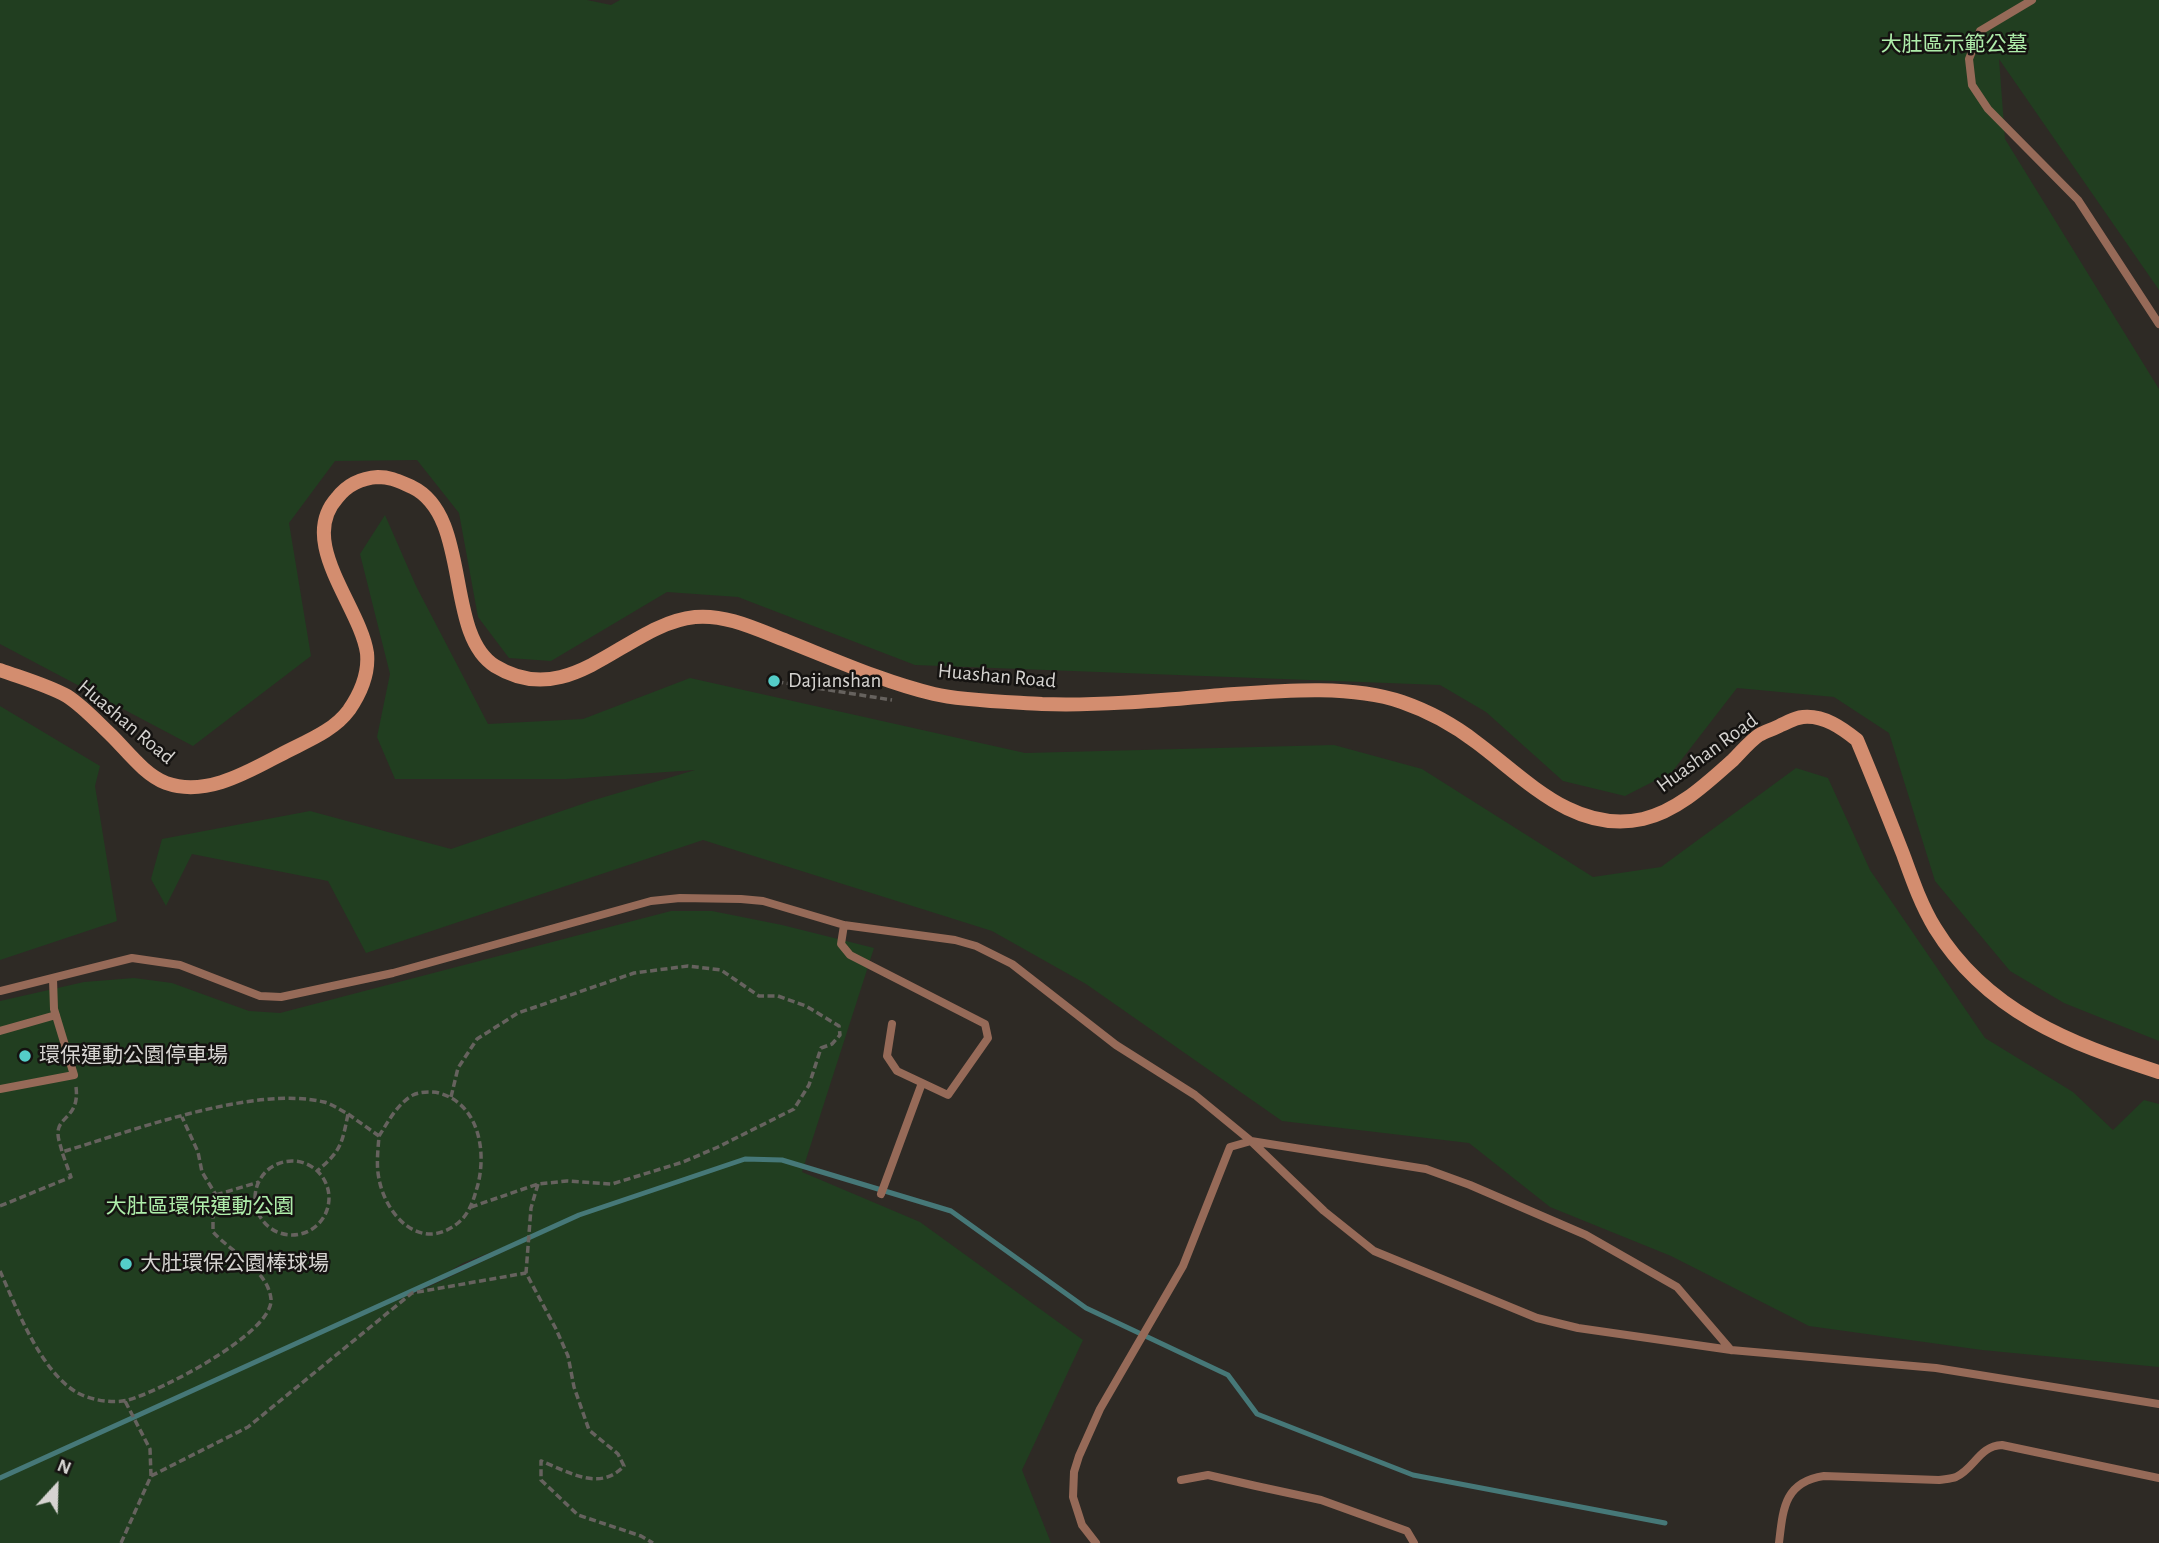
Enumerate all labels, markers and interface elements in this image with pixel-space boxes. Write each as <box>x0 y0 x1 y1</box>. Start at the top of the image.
park label: 大肚區示範公墓 <box>1881 32 2027 58</box>
street label: Huashan Road <box>937 658 1057 694</box>
place label: Dajianshan <box>788 668 881 694</box>
marker: Dajianshan <box>766 673 782 689</box>
street label: Huashan Road <box>72 674 180 770</box>
street label: Huashan Road <box>1652 708 1762 798</box>
place label: 環保運動公園停車場 <box>39 1043 228 1069</box>
marker: 環保運動公園停車場 <box>17 1048 33 1064</box>
park label: 大肚區環保運動公園 <box>106 1194 294 1220</box>
place label: 大肚環保公園棒球場 <box>140 1251 329 1277</box>
marker: 大肚環保公園棒球場 <box>118 1256 134 1272</box>
north arrow <box>21 1452 91 1522</box>
text: N <box>54 1456 74 1478</box>

